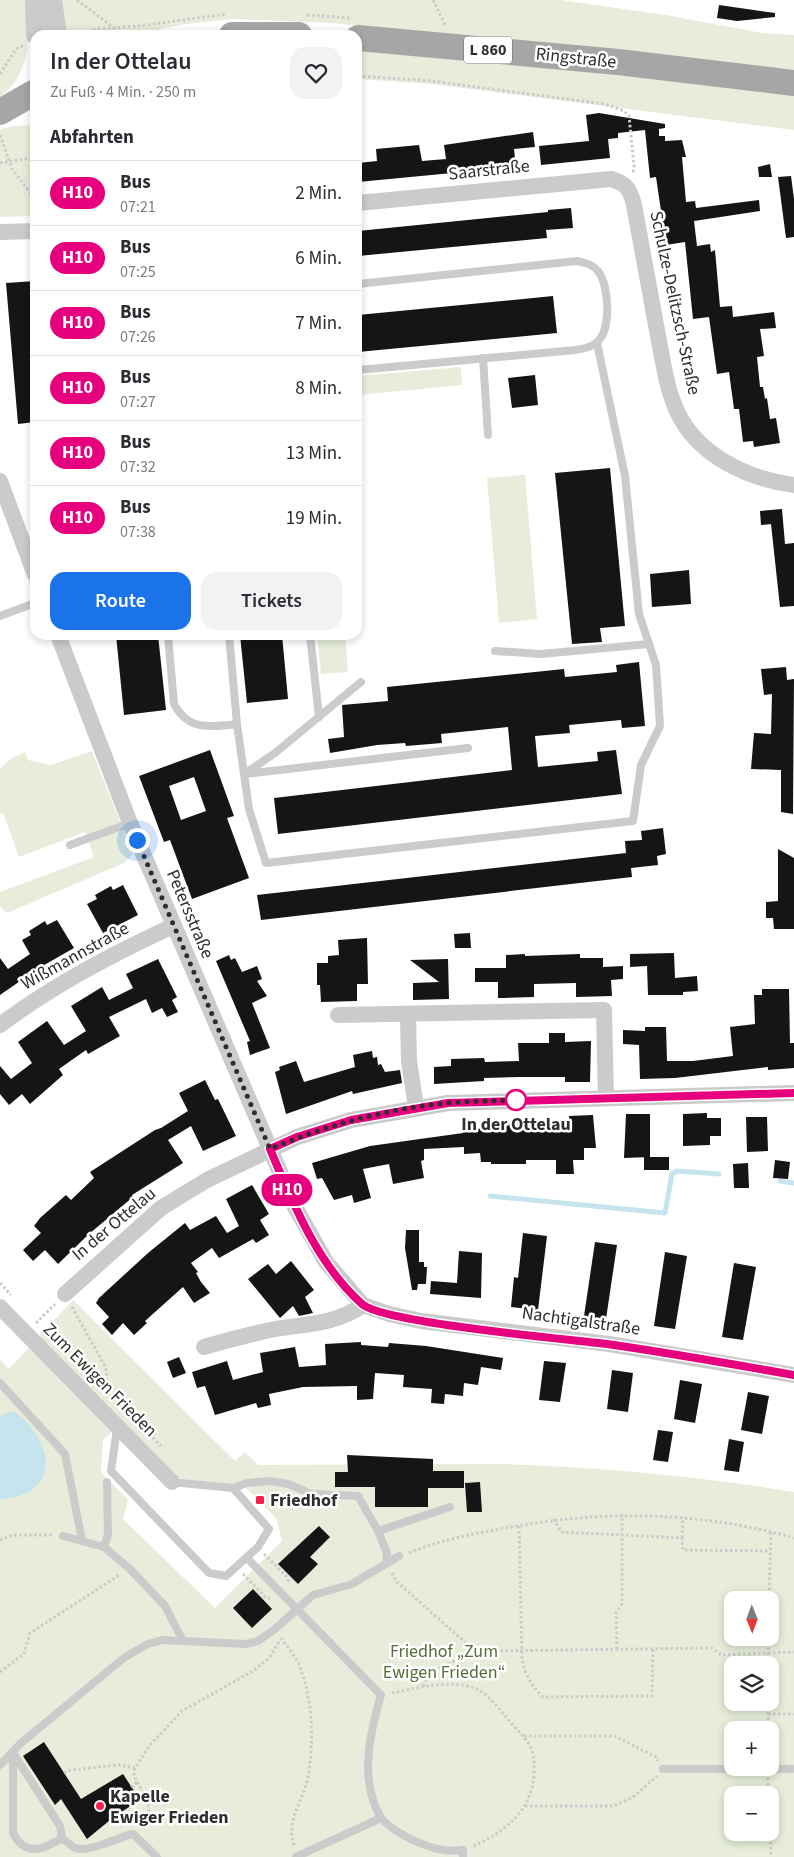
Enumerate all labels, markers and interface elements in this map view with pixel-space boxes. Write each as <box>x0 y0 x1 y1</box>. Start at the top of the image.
road number: L 860 <box>464 36 512 64</box>
street label: Ringstraße <box>534 41 618 75</box>
text: In der Ottelau <box>50 44 192 79</box>
button: heart <box>290 47 342 99</box>
text: Zu Fuß · 4 Min. · 250 m <box>50 81 196 103</box>
text: Abfahrten <box>50 124 134 151</box>
street label: Saarstraße <box>447 153 531 187</box>
text: Bus <box>120 169 151 196</box>
text: H10 <box>62 180 93 205</box>
text: 2 Min. <box>295 180 342 207</box>
text: 07:21 <box>120 196 156 218</box>
street label: Schulze-Delitzsch-Straße <box>643 209 707 397</box>
text: Bus <box>120 234 151 261</box>
text: H10 <box>62 245 93 270</box>
text: 6 Min. <box>295 245 342 272</box>
text: 07:25 <box>120 261 156 283</box>
text: Bus <box>120 299 151 326</box>
text: H10 <box>62 310 93 335</box>
text: 7 Min. <box>295 310 342 337</box>
text: 07:26 <box>120 326 156 348</box>
text: Bus <box>120 364 151 391</box>
text: H10 <box>62 375 93 400</box>
text: 8 Min. <box>295 375 342 402</box>
text: 07:27 <box>120 391 156 413</box>
text: Bus <box>120 429 151 456</box>
text: H10 <box>62 440 93 465</box>
text: 13 Min. <box>286 440 342 467</box>
text: 07:32 <box>120 456 156 478</box>
text: Bus <box>120 494 151 521</box>
text: H10 <box>62 505 93 530</box>
text: 19 Min. <box>286 505 342 532</box>
text: 07:38 <box>120 521 156 543</box>
button: Route <box>50 572 191 630</box>
button: Tickets <box>201 572 342 630</box>
your location <box>125 828 150 853</box>
street label: Petersstraße <box>160 866 220 962</box>
street label: Wißmannstraße <box>16 916 134 996</box>
marker: In der Ottelau <box>505 1089 527 1111</box>
place label: In der Ottelau <box>461 1112 571 1137</box>
line badge: H10 <box>258 1174 316 1206</box>
text: H10 <box>271 1177 303 1202</box>
street label: In der Ottelau <box>67 1181 161 1267</box>
street label: Nachtigalstraße <box>520 1300 642 1342</box>
street label: Zum Ewigen Frieden <box>37 1317 163 1443</box>
place label: Friedhof <box>270 1488 338 1513</box>
marker: Friedhof <box>254 1494 266 1506</box>
north arrow <box>724 1591 779 1646</box>
map controls <box>724 1591 779 1841</box>
park label: Friedhof „Zum Ewigen Frieden“ <box>383 1639 505 1685</box>
button: layers <box>724 1656 779 1711</box>
button: + <box>724 1721 779 1776</box>
place label: Kapelle Ewiger Frieden <box>110 1784 229 1830</box>
button: − <box>724 1786 779 1841</box>
marker: Kapelle Ewiger Frieden <box>94 1800 106 1812</box>

